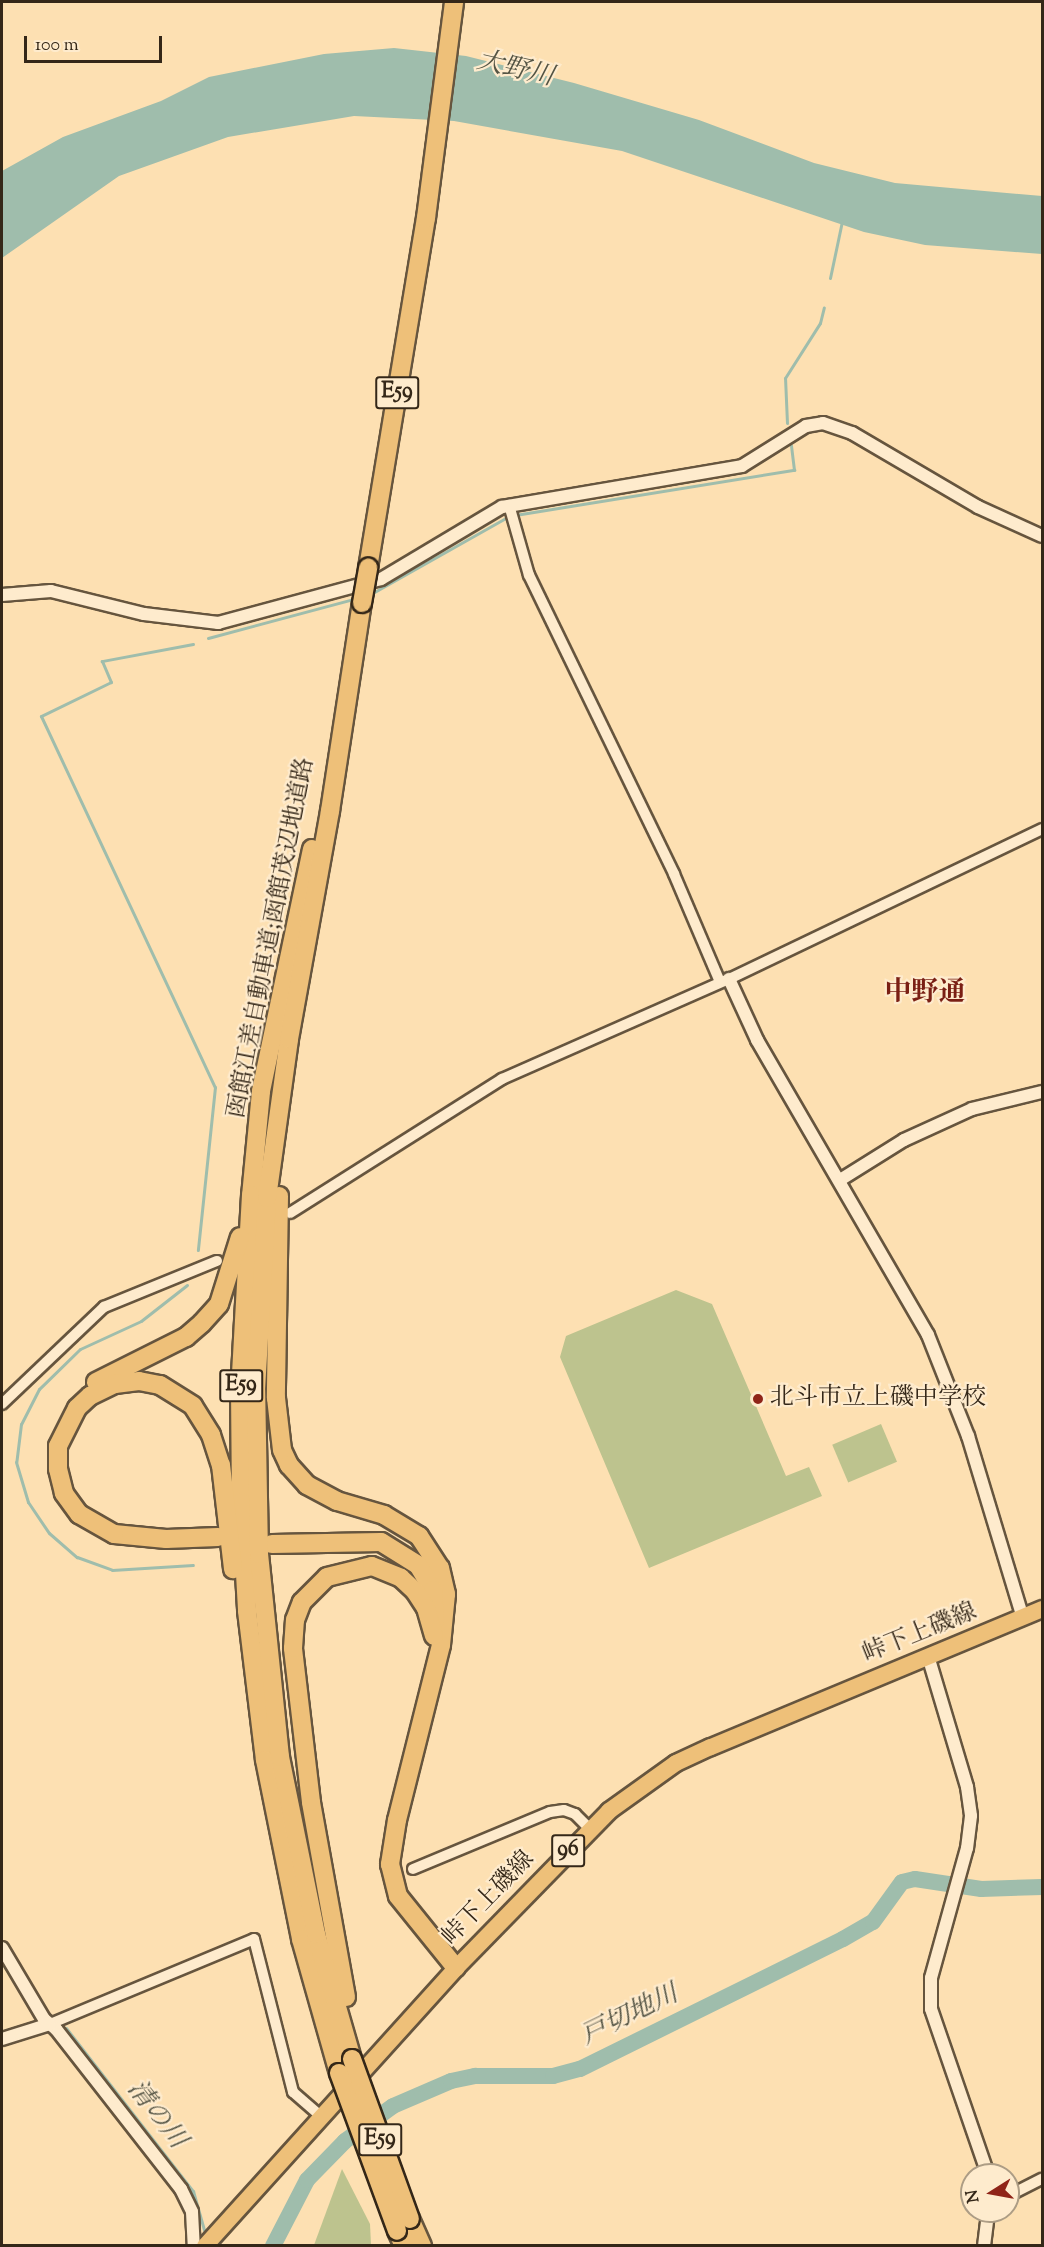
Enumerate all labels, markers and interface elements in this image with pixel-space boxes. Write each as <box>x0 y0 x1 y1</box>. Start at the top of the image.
scale bar <box>27 24 165 62</box>
text: 100 m <box>35 33 79 59</box>
water label: 大野川 <box>473 46 557 94</box>
road number: E59 <box>374 374 420 412</box>
street label: 函館江差自動車道;函館茂辺地道路 <box>223 755 321 1121</box>
district label: 中野通 <box>885 978 965 1010</box>
road number: E59 <box>218 1367 264 1405</box>
place label: 北斗市立上磯中学校 <box>770 1385 986 1413</box>
marker: 北斗市立上磯中学校 <box>751 1392 765 1406</box>
street label: 峠下上磯線 <box>859 1598 981 1670</box>
road number: 96 <box>550 1832 586 1870</box>
street label: 峠下上磯線 <box>437 1846 541 1952</box>
water label: 戸切地川 <box>576 1979 684 2053</box>
water label: 清の川 <box>120 2075 192 2155</box>
road number: E59 <box>358 2121 403 2159</box>
north arrow <box>960 2163 1020 2223</box>
text: N <box>961 2188 986 2205</box>

